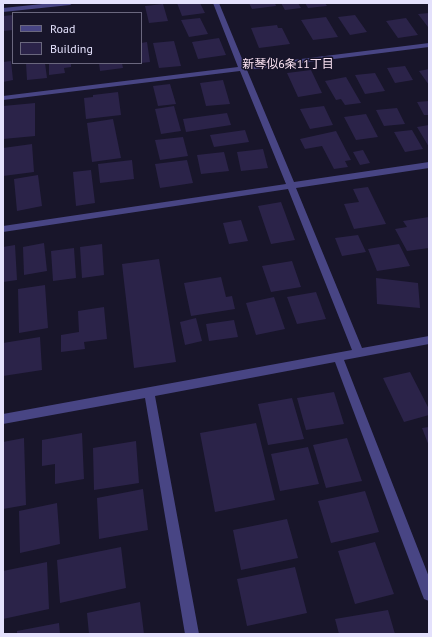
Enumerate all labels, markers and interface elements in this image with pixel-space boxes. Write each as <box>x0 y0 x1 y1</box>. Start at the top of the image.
legend <box>12 12 142 64</box>
text: Road <box>50 21 75 36</box>
text: Building <box>50 41 93 56</box>
district label: 新琴似6条11丁目 <box>242 58 334 72</box>

